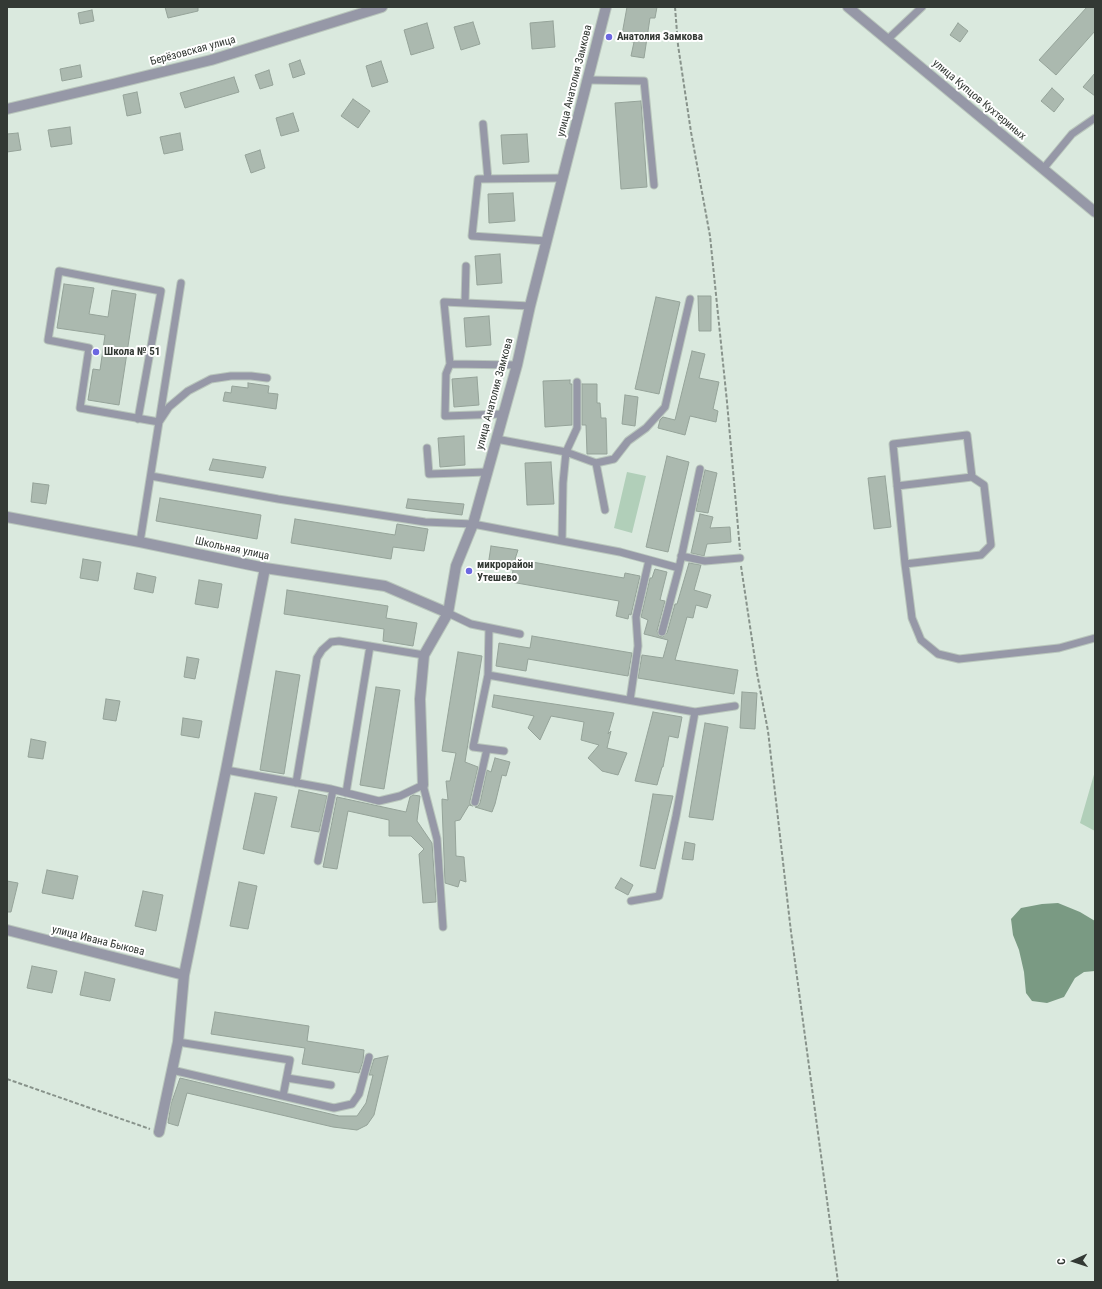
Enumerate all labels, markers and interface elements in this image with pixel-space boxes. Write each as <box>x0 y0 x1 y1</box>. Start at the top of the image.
street label: улица Анатолия Замкова <box>555 24 595 138</box>
place label: Анатолия Замкова <box>617 30 703 44</box>
marker: Анатолия Замкова <box>604 32 614 42</box>
street label: Берёзовская улица <box>149 33 237 69</box>
street label: улица Купцов Кухтериных <box>929 57 1029 143</box>
street label: улица Анатолия Замкова <box>474 337 516 451</box>
place label: Школа № 51 <box>104 345 160 359</box>
marker: Школа № 51 <box>91 347 101 357</box>
street label: Школьная улица <box>194 535 270 563</box>
place label: микрорайон Утешево <box>477 558 533 584</box>
marker: микрорайон Утешево <box>464 566 474 576</box>
street label: улица Ивана Быкова <box>50 923 146 959</box>
north arrow <box>1054 1241 1094 1281</box>
text: С <box>1055 1258 1068 1265</box>

